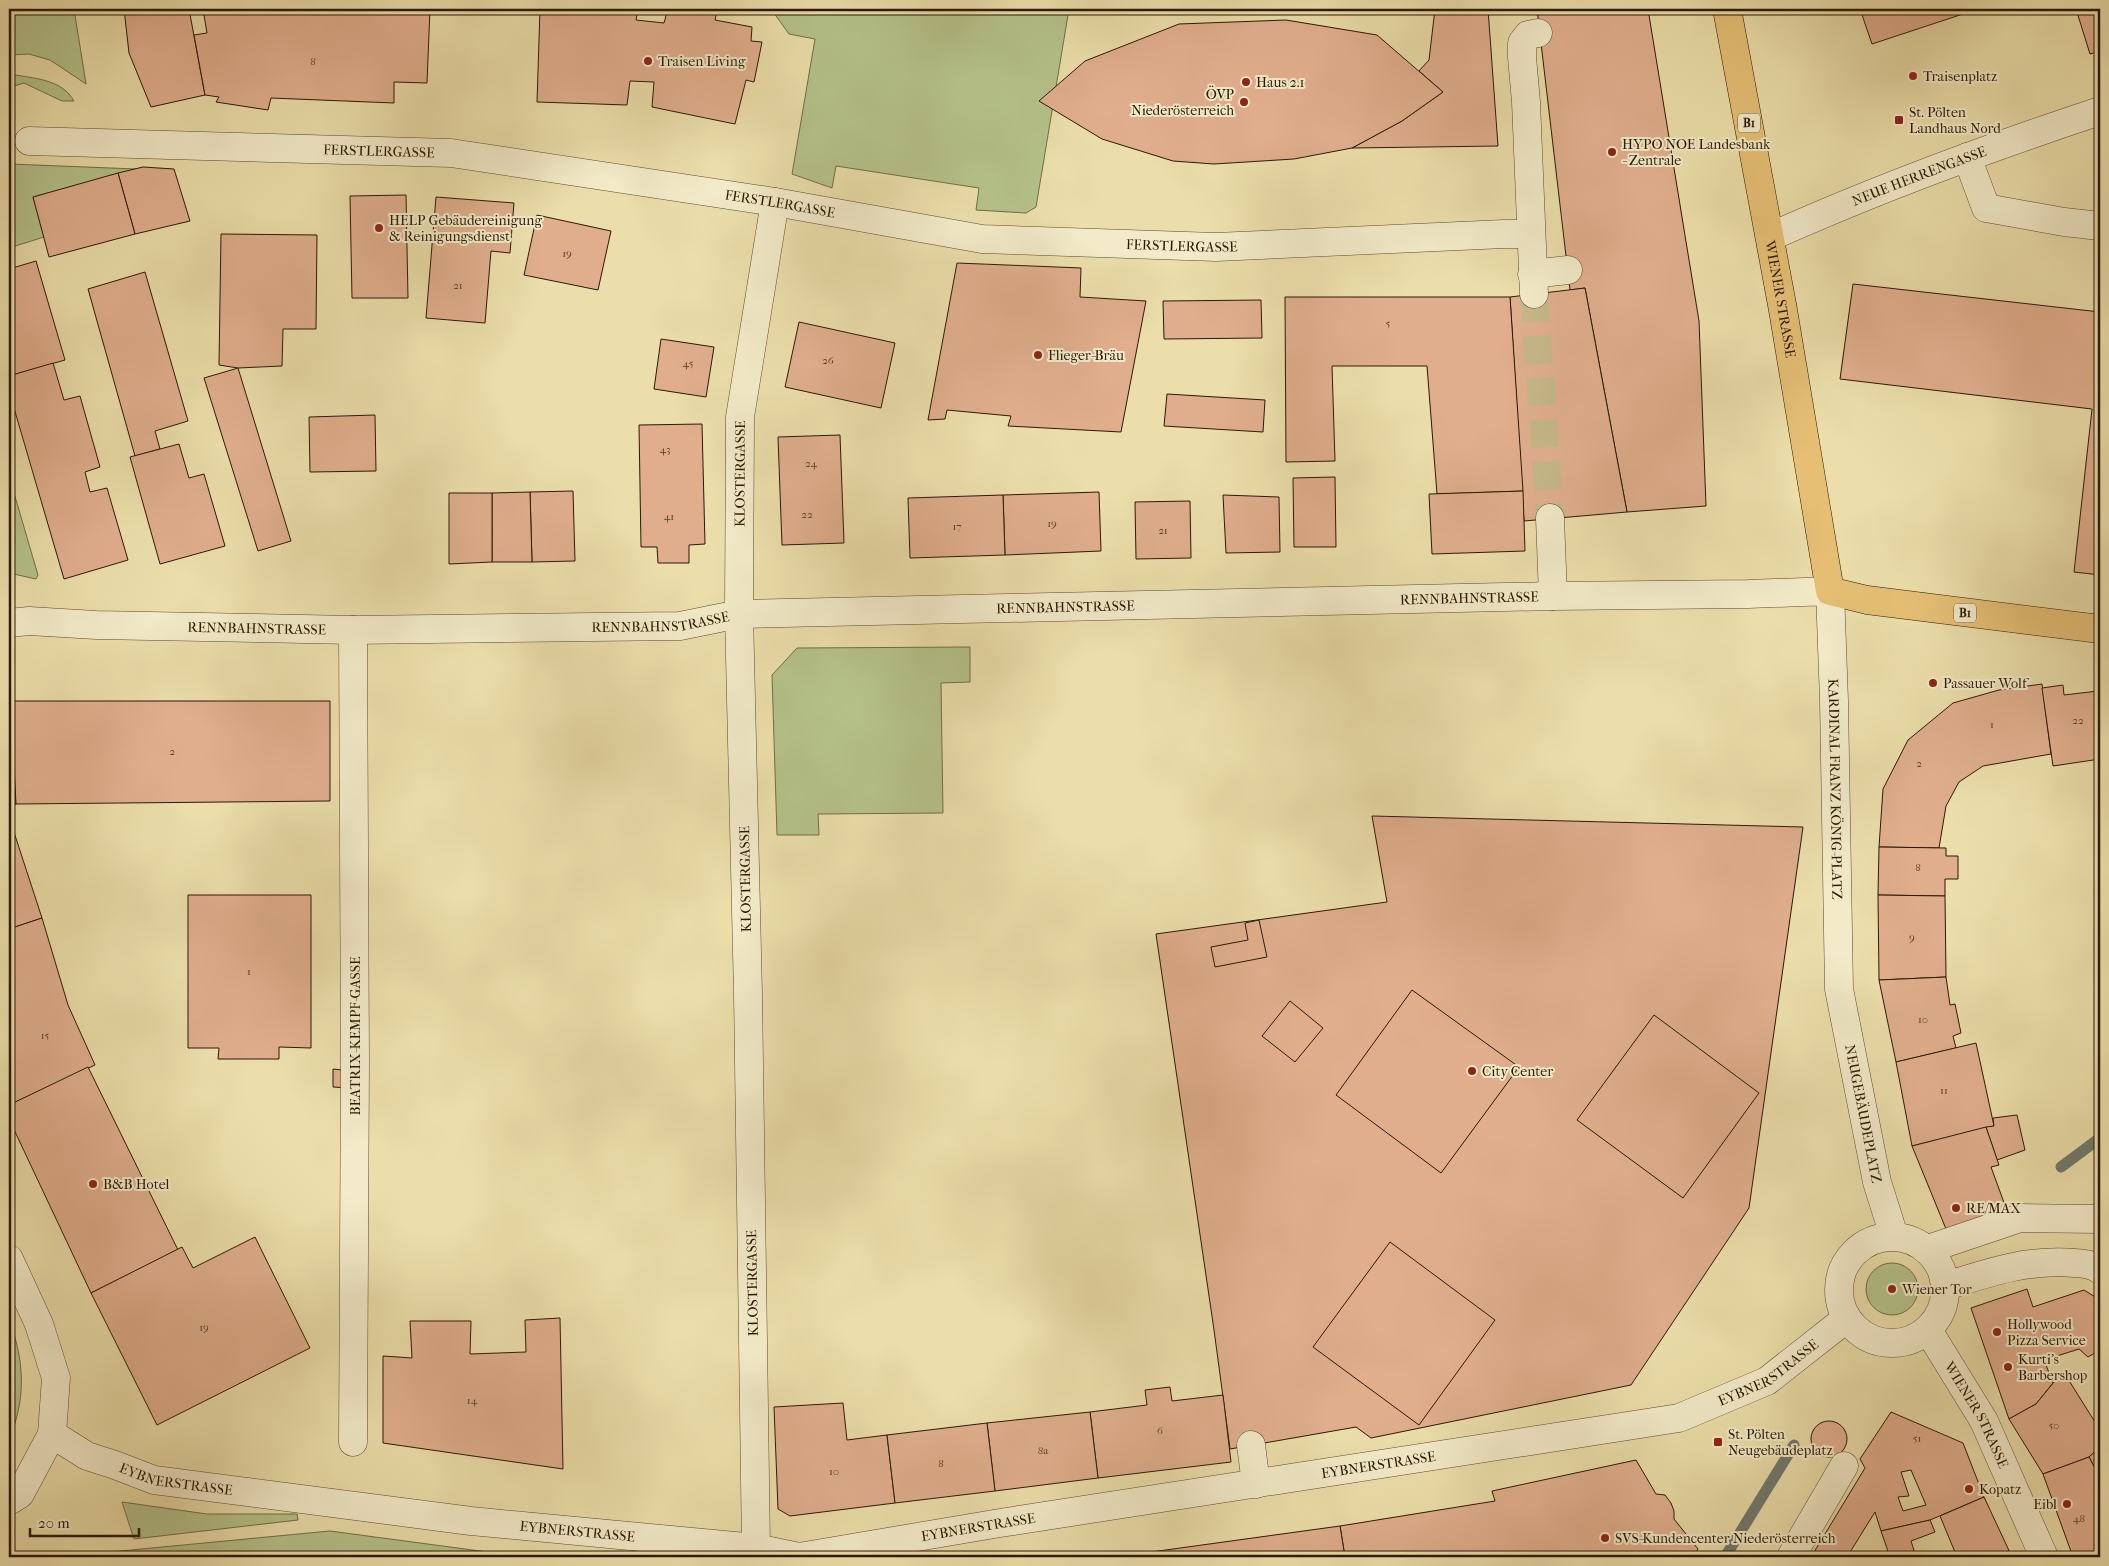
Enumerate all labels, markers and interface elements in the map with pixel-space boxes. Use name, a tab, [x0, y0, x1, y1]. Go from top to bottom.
place label: Traisen Living	[658, 53, 746, 70]
house number: 8	[310, 55, 316, 68]
marker: Traisen Living	[642, 55, 654, 67]
place label: Traisenplatz	[1923, 68, 1997, 85]
marker: Traisenplatz	[1907, 70, 1919, 82]
place label: Haus 2.1	[1256, 74, 1304, 91]
marker: Haus 2.1	[1240, 76, 1252, 88]
place label: ÖVP Niederösterreich	[1131, 85, 1235, 119]
marker: ÖVP Niederösterreich	[1238, 96, 1250, 108]
place label: St. Pölten Landhaus Nord	[1909, 104, 2001, 137]
road number: B1	[1738, 114, 1760, 132]
marker: St. Pölten Landhaus Nord	[1893, 114, 1905, 126]
place label: HYPO NOE Landesbank - Zentrale	[1622, 136, 1771, 169]
street label: FERSTLERGASSE	[323, 141, 435, 162]
street label: NEUE HERRENGASSE	[1849, 143, 1989, 210]
marker: HYPO NOE Landesbank - Zentrale	[1606, 146, 1618, 158]
street label: FERSTLERGASSE	[724, 187, 837, 222]
place label: HELP Gebäudereinigung & Reinigungsdienst	[389, 212, 542, 245]
marker: HELP Gebäudereinigung & Reinigungsdienst	[373, 222, 385, 234]
street label: FERSTLERGASSE	[1126, 236, 1238, 256]
street label: WIENER STRASSE	[1761, 238, 1799, 360]
house number: 19	[562, 247, 572, 260]
house number: 21	[453, 279, 463, 292]
house number: 5	[1386, 317, 1391, 330]
place label: Flieger-Bräu	[1048, 347, 1124, 364]
marker: Flieger-Bräu	[1032, 349, 1044, 361]
house number: 26	[822, 354, 834, 367]
house number: 45	[683, 357, 694, 370]
street label: KLOSTERGASSE	[731, 420, 749, 527]
house number: 43	[659, 443, 671, 456]
house number: 24	[805, 457, 818, 470]
house number: 22	[801, 508, 813, 521]
house number: 41	[664, 510, 674, 523]
house number: 19	[1047, 517, 1057, 530]
house number: 17	[952, 520, 962, 533]
house number: 21	[1158, 524, 1168, 537]
street label: RENNBAHNSTRASSE	[1400, 588, 1539, 608]
street label: RENNBAHNSTRASSE	[996, 597, 1135, 617]
road number: B1	[1954, 604, 1976, 622]
street label: RENNBAHNSTRASSE	[591, 608, 731, 636]
street label: RENNBAHNSTRASSE	[187, 619, 327, 638]
place label: Passauer Wolf	[1943, 675, 2030, 692]
marker: Passauer Wolf	[1927, 677, 1939, 689]
street label: KARDINAL FRANZ KÖNIG-PLATZ	[1824, 678, 1845, 900]
house number: 22	[2072, 714, 2084, 727]
house number: 1	[1990, 718, 1994, 731]
house number: 2	[169, 745, 175, 758]
house number: 2	[1916, 757, 1922, 770]
street label: KLOSTERGASSE	[736, 825, 755, 932]
house number: 8	[1915, 861, 1921, 874]
house number: 9	[1909, 931, 1915, 944]
street label: BEATRIX-KEMPF-GASSE	[347, 956, 364, 1116]
house number: 1	[247, 965, 251, 978]
house number: 10	[1918, 1013, 1928, 1026]
house number: 15	[41, 1029, 50, 1042]
street label: NEUGEBÄUDEPLATZ	[1841, 1043, 1885, 1185]
place label: City Center	[1482, 1063, 1553, 1080]
marker: City Center	[1466, 1065, 1478, 1077]
house number: 11	[1940, 1084, 1948, 1097]
place label: B&B Hotel	[103, 1176, 170, 1193]
marker: B&B Hotel	[87, 1178, 99, 1190]
place label: RE/MAX	[1966, 1200, 2021, 1217]
marker: RE/MAX	[1950, 1202, 1962, 1214]
street label: KLOSTERGASSE	[743, 1229, 762, 1336]
place label: Wiener Tor	[1901, 1281, 1972, 1298]
marker: Wiener Tor	[1886, 1283, 1898, 1295]
place label: Hollywood Pizza Service	[2007, 1316, 2086, 1349]
house number: 19	[199, 1321, 209, 1334]
marker: Hollywood Pizza Service	[1991, 1326, 2003, 1338]
street label: EYBNERSTRASSE	[1715, 1335, 1822, 1410]
place label: Kurti's Barbershop	[2018, 1351, 2088, 1384]
street label: WIENER STRASSE	[1940, 1358, 2012, 1471]
marker: Kurti's Barbershop	[2002, 1361, 2014, 1373]
house number: 14	[467, 1394, 478, 1407]
house number: 50	[2049, 1419, 2059, 1432]
house number: 6	[1157, 1424, 1163, 1437]
place label: St. Pölten Neugebäudeplatz	[1728, 1426, 1833, 1459]
house number: 51	[1913, 1432, 1921, 1445]
marker: St. Pölten Neugebäudeplatz	[1712, 1436, 1724, 1448]
house number: 8a	[1038, 1444, 1049, 1457]
street label: EYBNERSTRASSE	[1320, 1448, 1437, 1482]
house number: 8	[938, 1457, 944, 1470]
street label: EYBNERSTRASSE	[117, 1459, 234, 1499]
house number: 10	[829, 1465, 839, 1478]
place label: Kopatz	[1979, 1481, 2021, 1498]
marker: Kopatz	[1963, 1483, 1975, 1495]
place label: Eibl	[2033, 1496, 2057, 1513]
marker: Eibl	[2061, 1498, 2073, 1510]
scale bar	[30, 1506, 139, 1538]
street label: EYBNERSTRASSE	[920, 1510, 1037, 1545]
house number: 48	[2073, 1512, 2085, 1525]
text: 20 m	[38, 1514, 70, 1532]
street label: EYBNERSTRASSE	[519, 1518, 636, 1546]
place label: SVS-Kundencenter Niederösterreich	[1615, 1530, 1836, 1547]
marker: SVS-Kundencenter Niederösterreich	[1599, 1532, 1611, 1544]

